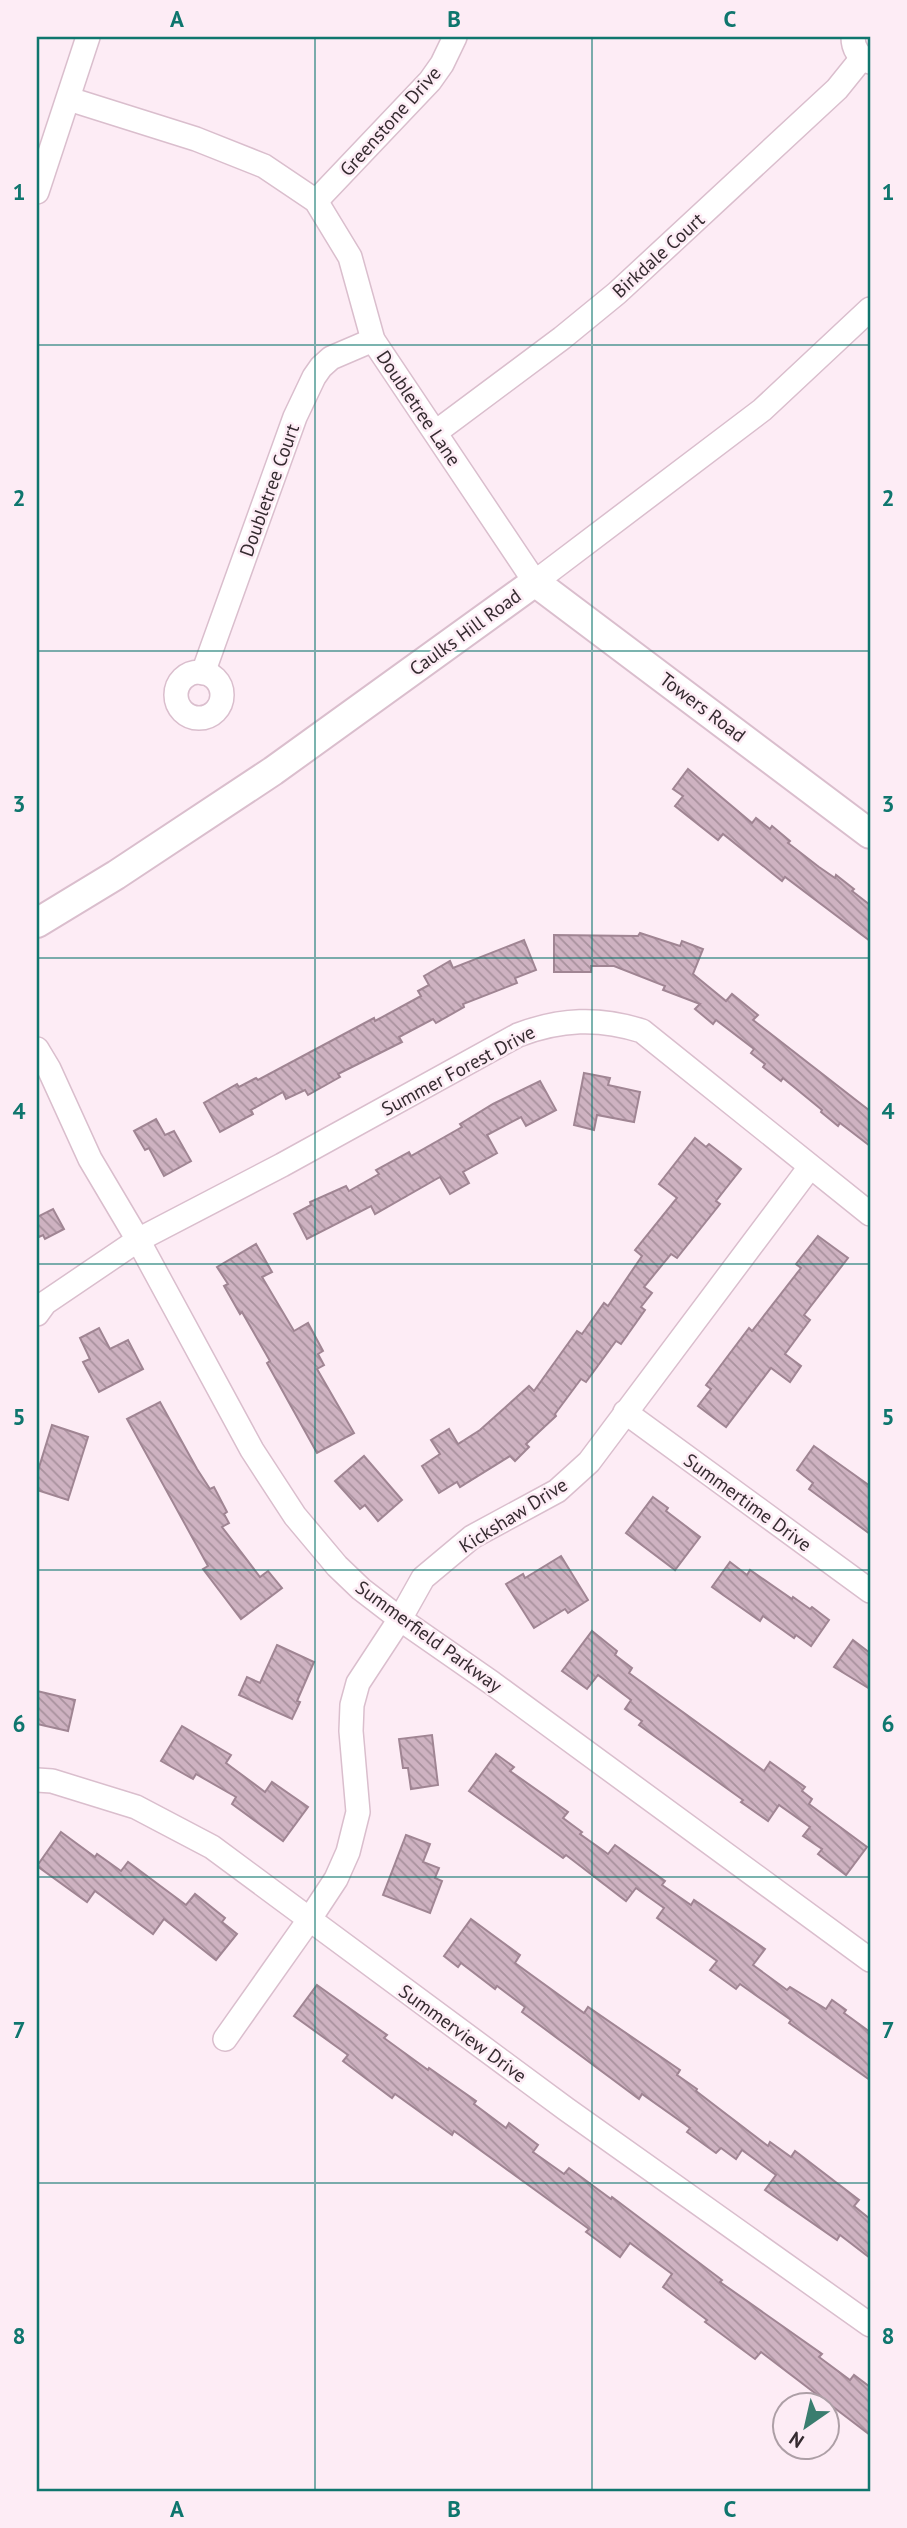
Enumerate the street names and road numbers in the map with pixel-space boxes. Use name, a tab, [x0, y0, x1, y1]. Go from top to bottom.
street label: Greenstone Drive	[334, 61, 446, 181]
street label: Birkdale Court	[607, 207, 709, 303]
street label: Doubletree Lane	[372, 346, 466, 470]
street label: Doubletree Court	[234, 420, 304, 560]
street label: Caulks Hill Road	[404, 583, 526, 681]
street label: Towers Road	[655, 667, 751, 747]
street label: Summer Forest Drive	[377, 1019, 539, 1121]
street label: Summertime Drive	[679, 1448, 817, 1556]
street label: Kickshaw Drive	[454, 1472, 572, 1558]
street label: Summerfield Parkway	[351, 1575, 507, 1697]
street label: Summerview Drive	[394, 1979, 532, 2087]

